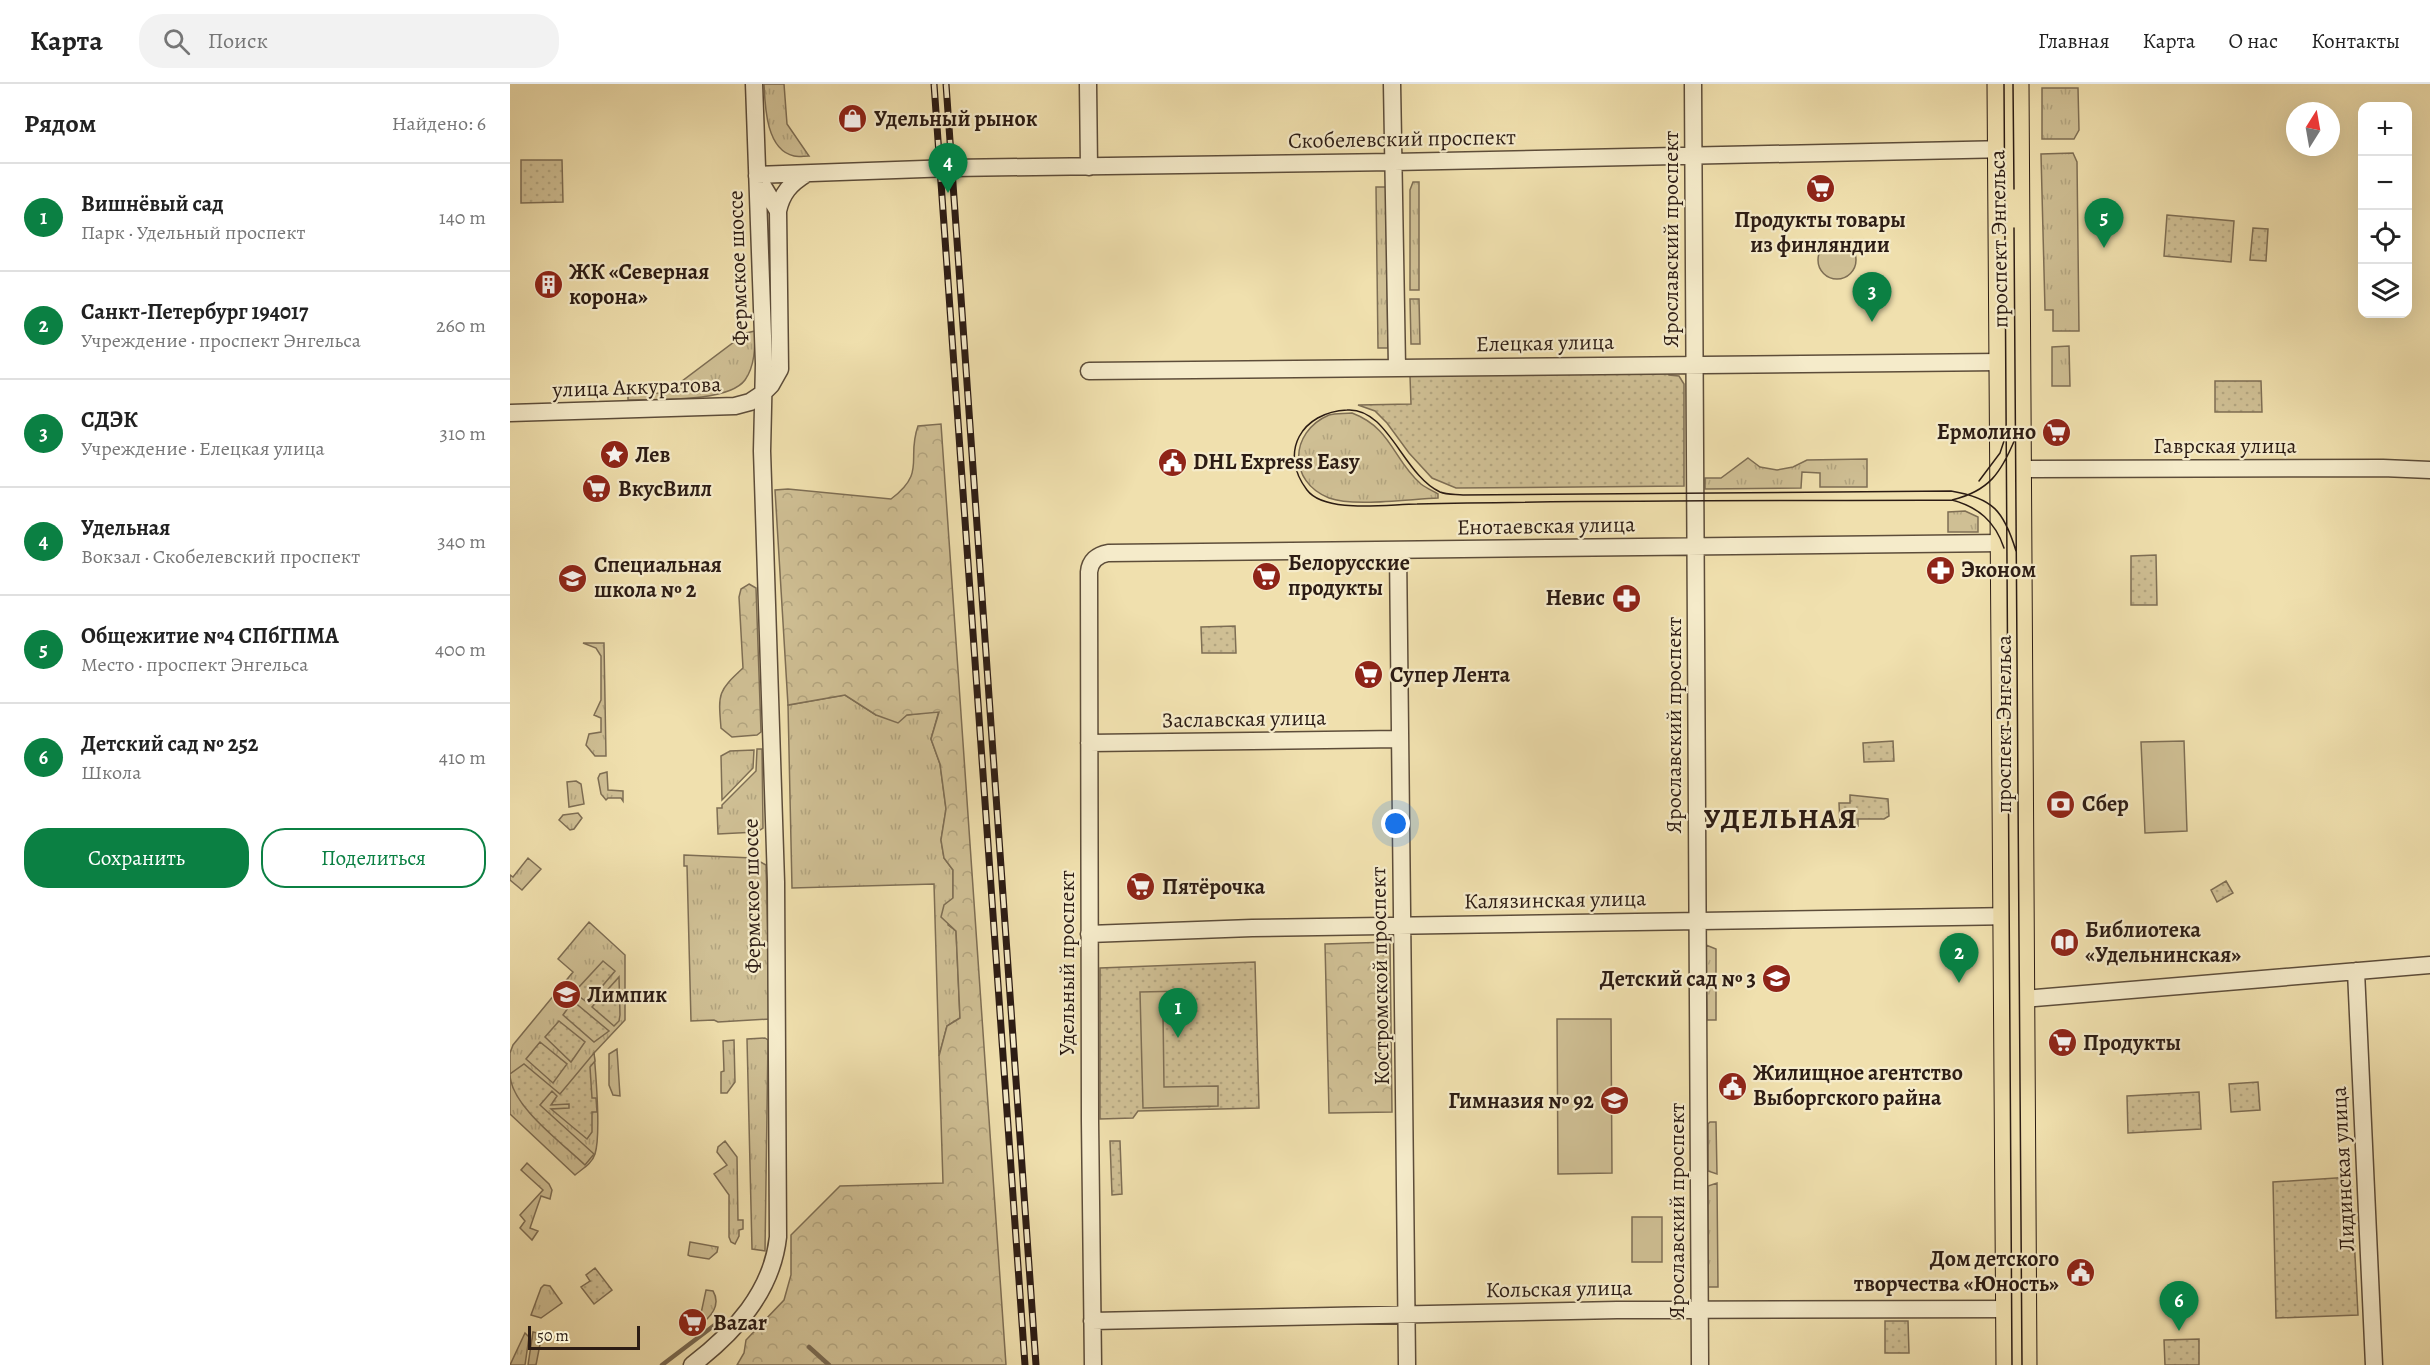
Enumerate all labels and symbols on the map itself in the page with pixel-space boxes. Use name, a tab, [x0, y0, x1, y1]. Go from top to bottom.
north arrow	[2286, 102, 2340, 156]
shop icon: Удельный рынок	[837, 103, 869, 135]
place label: Удельный рынок	[874, 104, 1038, 134]
street label: Скобелевский проспект	[1288, 122, 1516, 156]
street label: Ярославский проспект	[1656, 130, 1686, 347]
pin: 4	[928, 144, 968, 193]
street label: проспект Энгельса	[1982, 149, 2016, 328]
supermarket icon: Продукты товары из финляндии	[1804, 172, 1836, 204]
street label: Фермское шоссе	[720, 190, 756, 346]
pin: 5	[2084, 198, 2124, 248]
place label: Продукты товары из финляндии	[1734, 205, 1906, 260]
place label: ЖК «Северная корона»	[569, 257, 709, 312]
building icon: ЖК «Северная корона»	[532, 269, 564, 301]
pin: 3	[1852, 272, 1892, 322]
street label: Елецкая улица	[1476, 327, 1615, 359]
street label: улица Аккуратова	[551, 369, 723, 405]
supermarket icon: Ермолино	[2041, 416, 2073, 448]
place label: Ермолино	[1937, 417, 2036, 447]
street label: Гаврская улица	[2153, 431, 2298, 461]
place icon: Лев	[598, 439, 630, 471]
place label: Лев	[635, 440, 670, 470]
public building icon: DHL Express Easy	[1156, 446, 1188, 478]
place label: DHL Express Easy	[1193, 447, 1360, 477]
supermarket icon: ВкусВилл	[581, 473, 613, 505]
place label: ВкусВилл	[618, 474, 712, 504]
street label: Енотаевская улица	[1457, 509, 1636, 543]
place label: Белорусские продукты	[1288, 548, 1410, 603]
place label: Специальная школа № 2	[594, 550, 722, 605]
pharmacy icon: Эконом	[1924, 554, 1956, 586]
place label: Эконом	[1961, 555, 2036, 585]
supermarket icon: Белорусские продукты	[1251, 560, 1283, 592]
school or university icon: Специальная школа № 2	[557, 562, 589, 594]
pharmacy icon: Невис	[1610, 582, 1642, 614]
place label: Невис	[1545, 583, 1605, 613]
street label: Ярославский проспект	[1659, 616, 1689, 833]
street label: проспект Энгельса	[1989, 634, 2019, 813]
supermarket icon: Супер Лента	[1353, 659, 1385, 691]
place label: Супер Лента	[1390, 660, 1511, 690]
street label: Заславская улица	[1161, 703, 1327, 735]
bank icon: Сбер	[2045, 788, 2077, 820]
place label: Сбер	[2082, 789, 2129, 819]
district label: УДЕЛЬНАЯ	[1704, 800, 1858, 838]
your location	[1381, 809, 1410, 838]
street label: Фермское шоссе	[736, 818, 768, 974]
street label: Костромской проспект	[1363, 866, 1397, 1086]
street label: Удельный проспект	[1052, 870, 1082, 1056]
supermarket icon: Пятёрочка	[1125, 871, 1157, 903]
place label: Пятёрочка	[1162, 872, 1266, 902]
street label: Калязинская улица	[1464, 883, 1647, 917]
place label: Библиотека «Удельнинская»	[2085, 915, 2241, 970]
library icon: Библиотека «Удельнинская»	[2048, 927, 2080, 959]
pin: 2	[1940, 934, 1978, 983]
school or university icon: Детский сад № 3	[1761, 963, 1793, 995]
place label: Детский сад № 3	[1600, 964, 1756, 994]
school or university icon: Лимпик	[550, 979, 582, 1011]
place label: Лимпик	[587, 980, 667, 1010]
pin: 1	[1158, 988, 1198, 1038]
supermarket icon: Продукты	[2046, 1027, 2078, 1059]
place label: Продукты	[2083, 1028, 2181, 1058]
place label: Жилищное агентство Выборгского райна	[1753, 1058, 1963, 1113]
public building icon: Жилищное агентство Выборгского райна	[1716, 1070, 1748, 1102]
school or university icon: Гимназия № 92	[1599, 1085, 1631, 1117]
street label: Лидинская улица	[2324, 1085, 2362, 1252]
place label: Гимназия № 92	[1448, 1086, 1594, 1116]
street label: Ярославский проспект	[1662, 1102, 1692, 1319]
place label: Дом детского творчества «Юность»	[1854, 1244, 2059, 1299]
public building icon: Дом детского творчества «Юность»	[2064, 1256, 2096, 1288]
street label: Кольская улица	[1485, 1273, 1634, 1305]
pin: 6	[2160, 1282, 2198, 1331]
supermarket icon: Bazar	[676, 1307, 708, 1339]
place label: Bazar	[713, 1308, 767, 1338]
scale bar	[528, 1323, 640, 1350]

